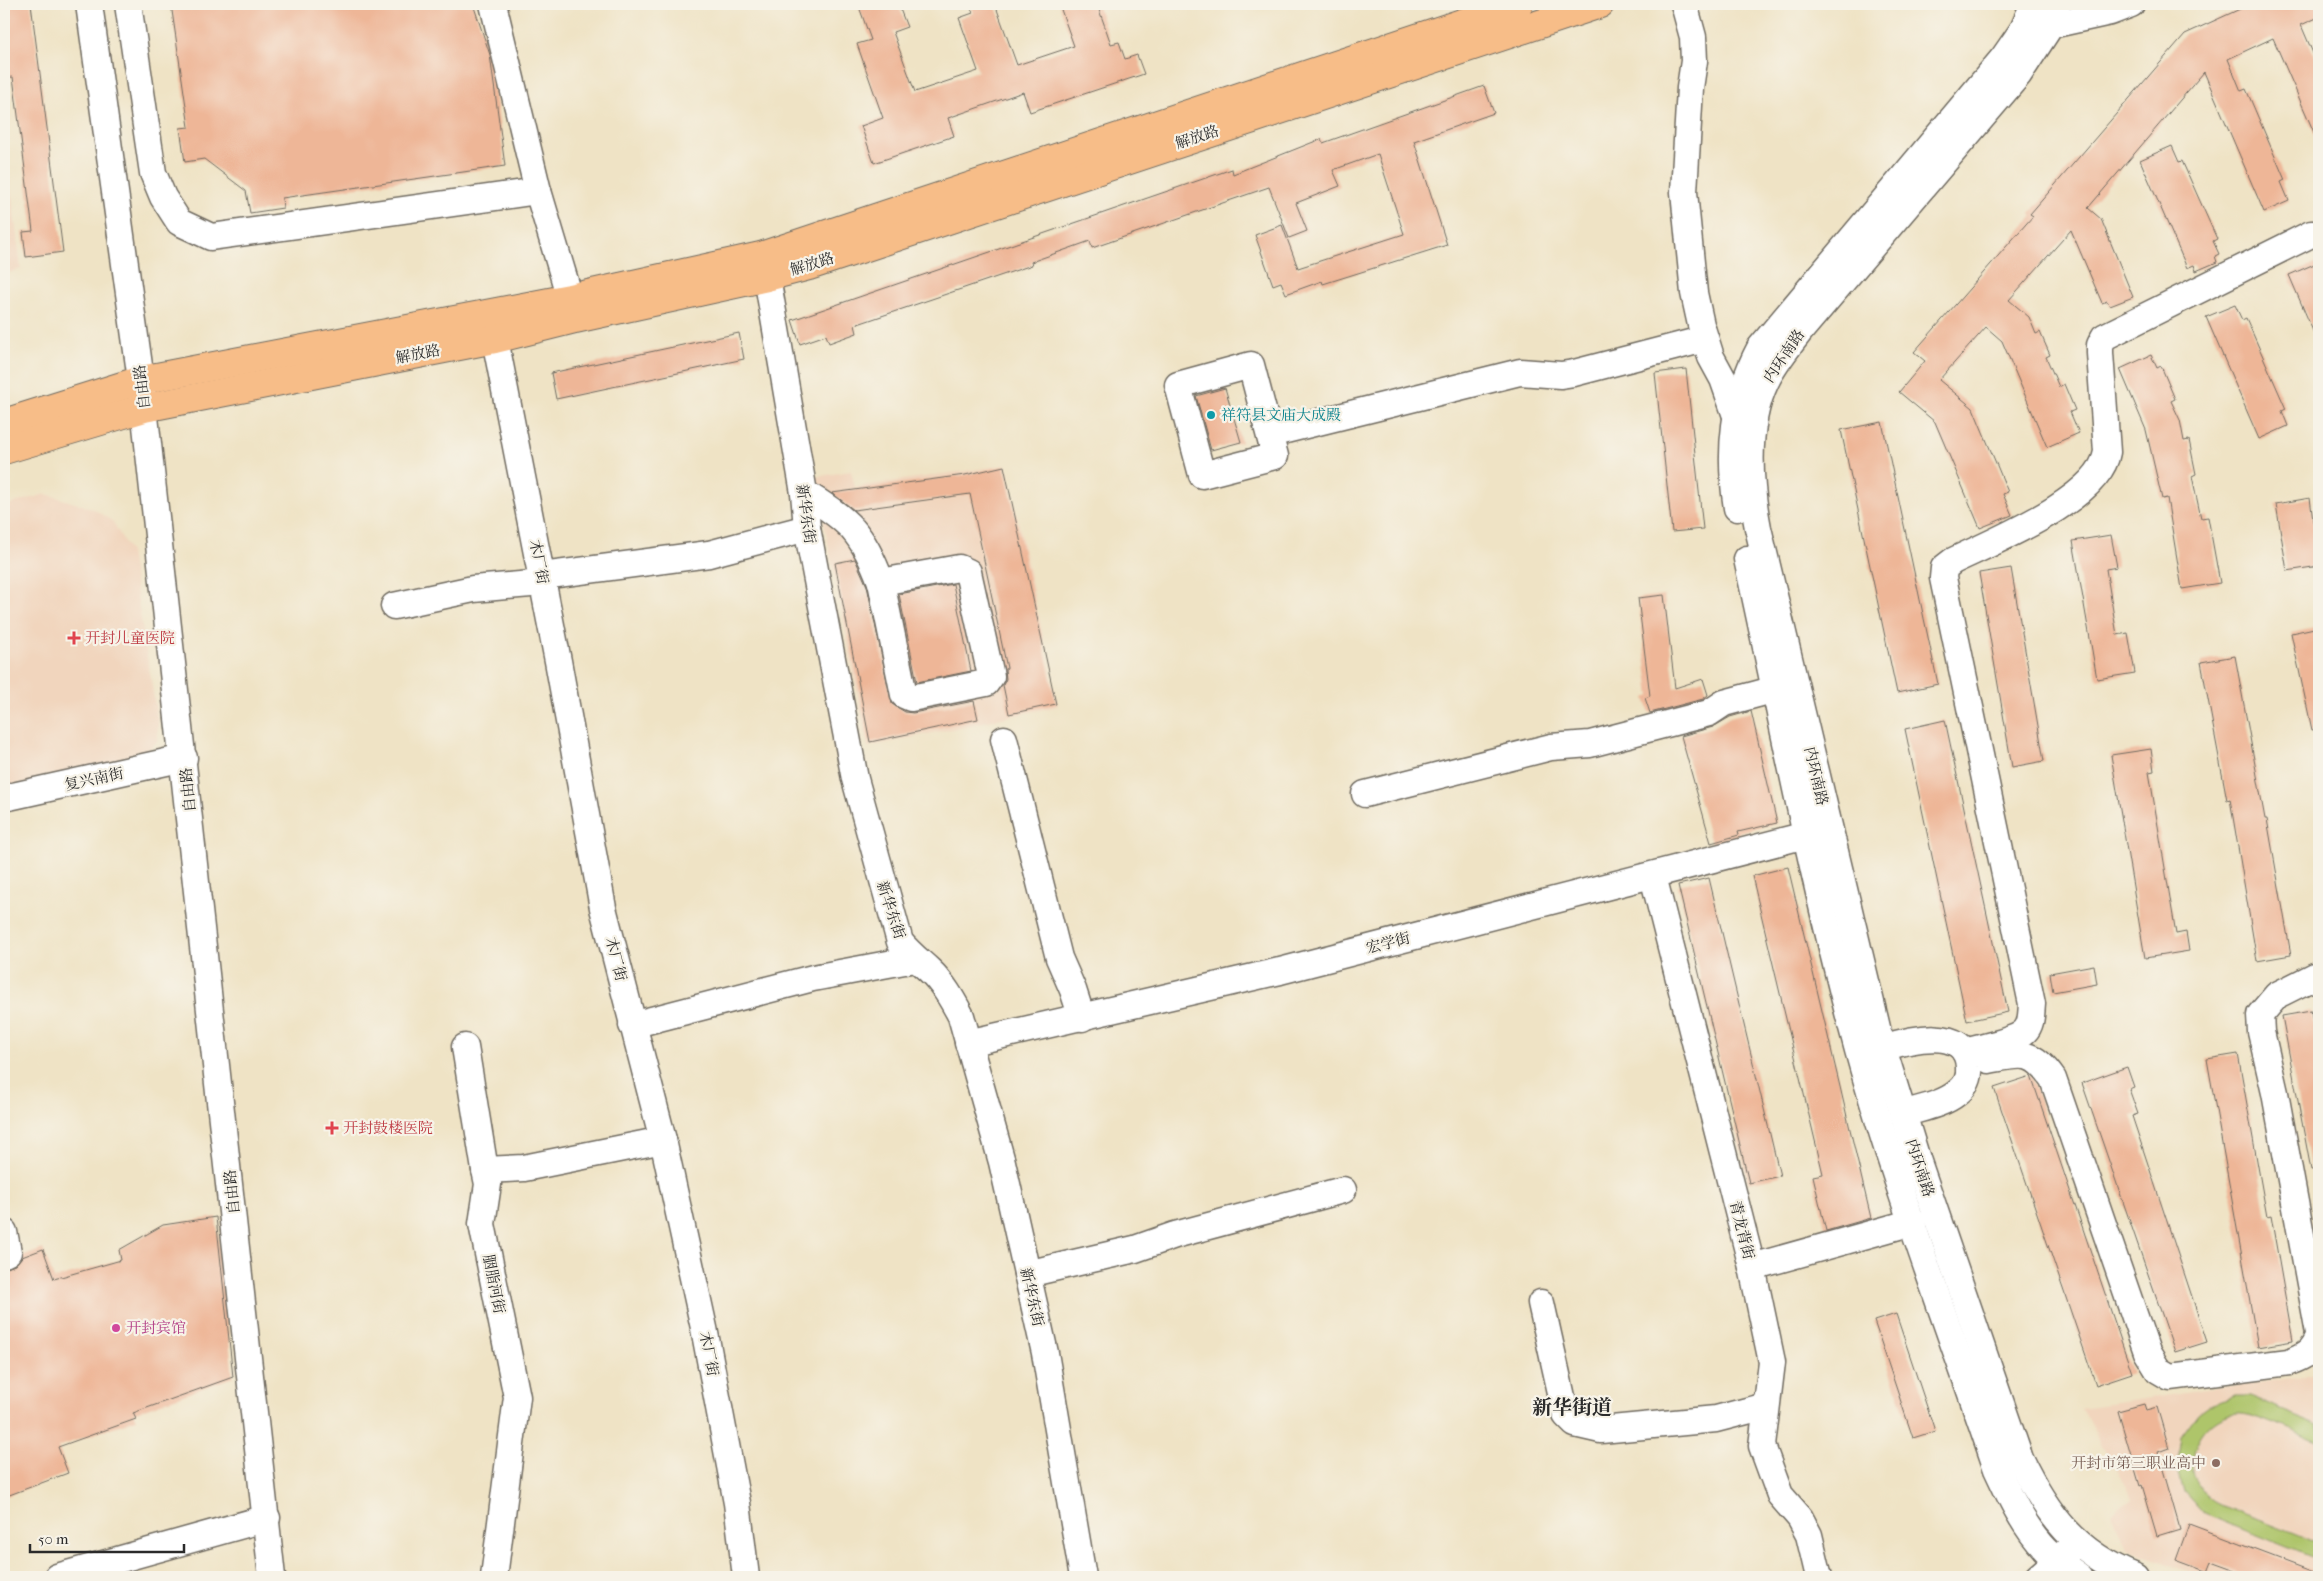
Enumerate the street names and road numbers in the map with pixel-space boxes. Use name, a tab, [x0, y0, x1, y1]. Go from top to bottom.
street label: 解放路	[1173, 121, 1221, 153]
street label: 解放路	[788, 249, 836, 279]
street label: 内环南路	[1760, 326, 1808, 386]
street label: 解放路	[394, 341, 442, 367]
street label: 自由路	[130, 364, 154, 410]
street label: 新华东街	[793, 483, 819, 545]
street label: 木厂街	[526, 538, 552, 586]
street label: 内环南路	[1800, 745, 1832, 807]
street label: 复兴南街	[63, 764, 125, 794]
street label: 自由路	[177, 767, 199, 813]
street label: 新华东街	[873, 879, 909, 941]
street label: 宏学街	[1364, 929, 1412, 957]
street label: 木厂街	[602, 935, 630, 983]
street label: 内环南路	[1902, 1137, 1938, 1199]
street label: 自由路	[221, 1169, 243, 1215]
street label: 青龙背街	[1726, 1199, 1758, 1261]
street label: 胭脂河街	[479, 1253, 509, 1315]
street label: 新华东街	[1016, 1266, 1048, 1328]
street label: 木厂街	[696, 1330, 722, 1378]

